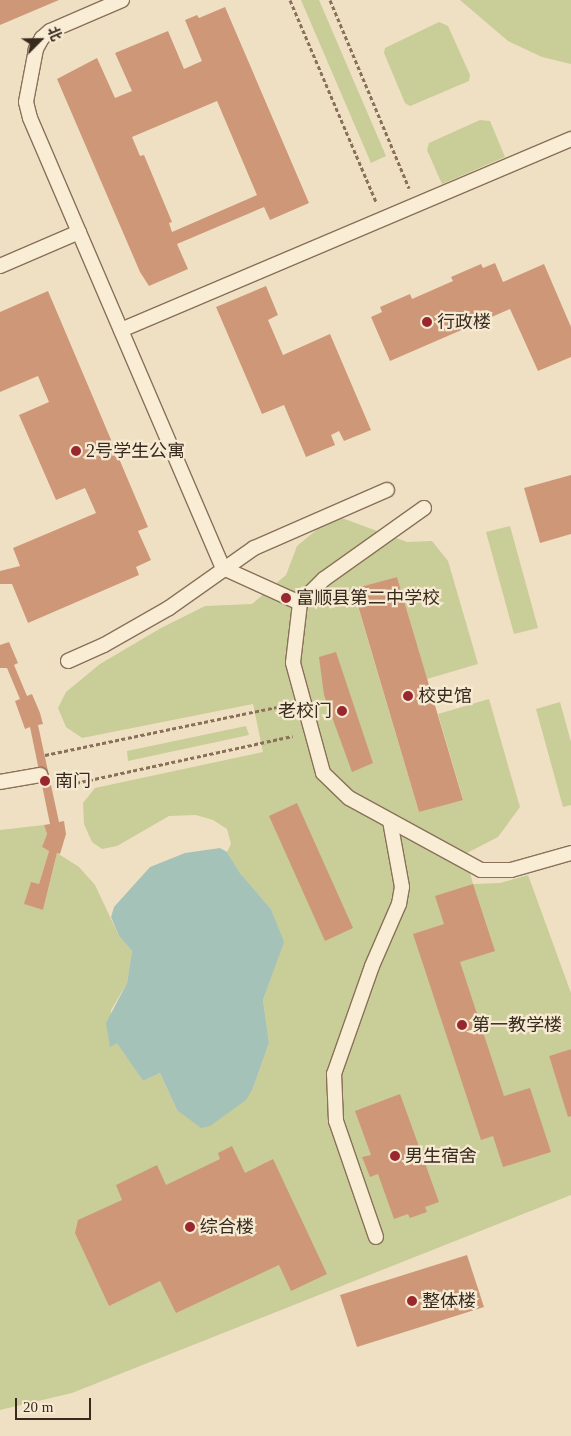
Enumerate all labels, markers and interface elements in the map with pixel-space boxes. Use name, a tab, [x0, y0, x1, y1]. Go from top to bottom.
north arrow	[15, 15, 65, 65]
text: 北	[45, 25, 64, 43]
place label: 行政楼	[437, 311, 491, 333]
marker: 行政楼	[421, 316, 433, 328]
place label: 2号学生公寓	[86, 440, 185, 462]
marker: 2号学生公寓	[70, 445, 82, 457]
place label: 富顺县第二中学校	[296, 587, 440, 609]
marker: 富顺县第二中学校	[280, 592, 292, 604]
place label: 校史馆	[418, 685, 472, 707]
marker: 校史馆	[402, 690, 414, 702]
place label: 老校门	[278, 700, 332, 722]
marker: 老校门	[336, 705, 348, 717]
place label: 南门	[55, 770, 91, 792]
marker: 南门	[39, 775, 51, 787]
place label: 第一教学楼	[472, 1014, 562, 1036]
marker: 第一教学楼	[456, 1019, 468, 1031]
place label: 男生宿舍	[405, 1145, 477, 1167]
marker: 男生宿舍	[389, 1150, 401, 1162]
place label: 综合楼	[200, 1216, 254, 1238]
marker: 综合楼	[184, 1221, 196, 1233]
place label: 整体楼	[422, 1290, 476, 1312]
marker: 整体楼	[406, 1295, 418, 1307]
scale bar	[18, 1388, 94, 1420]
text: 20 m	[23, 1399, 53, 1415]

